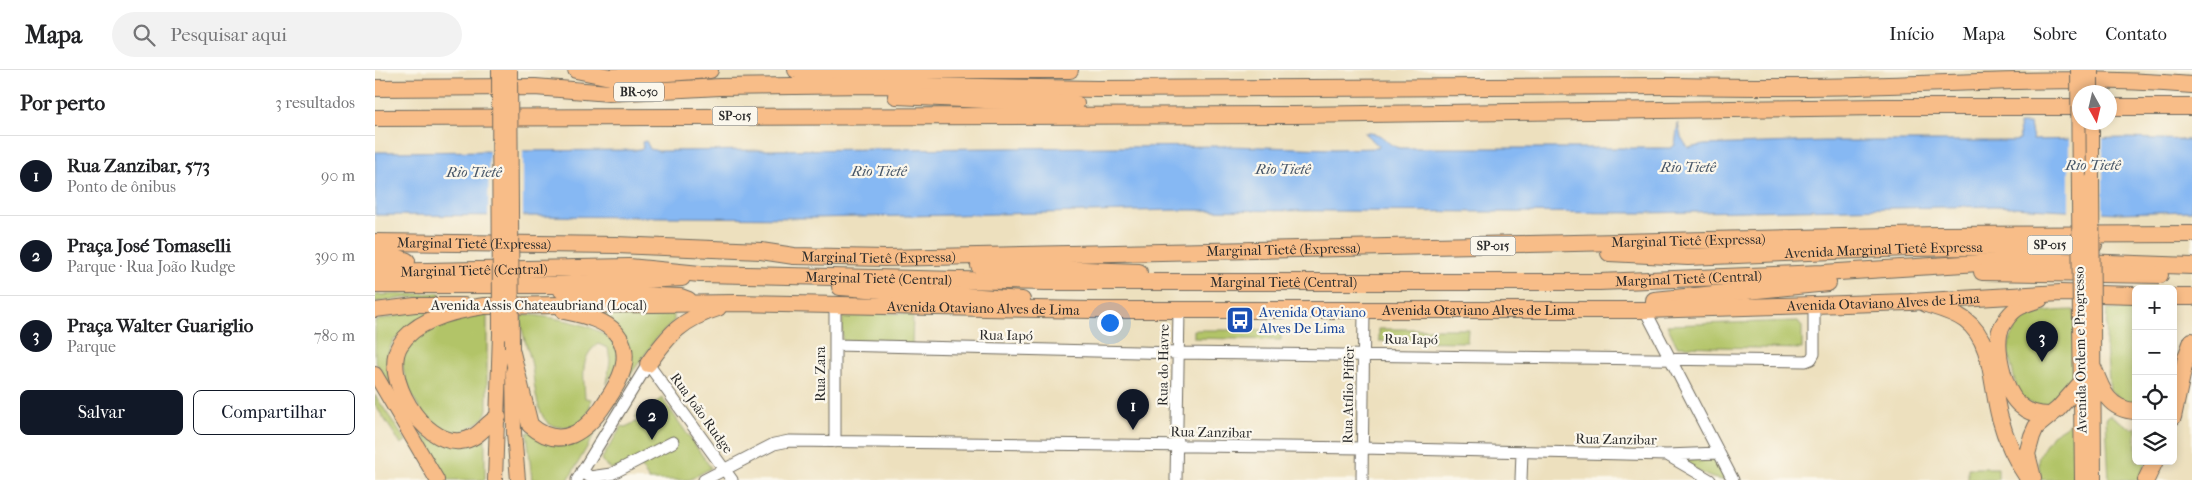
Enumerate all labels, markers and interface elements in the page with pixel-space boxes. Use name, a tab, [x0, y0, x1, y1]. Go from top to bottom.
search box	[112, 12, 462, 57]
text: Mapa	[25, 21, 82, 49]
icon: search	[130, 21, 158, 49]
text: Pesquisar aqui	[170, 24, 287, 46]
text: Início	[1889, 24, 1934, 45]
text: Mapa	[1962, 24, 2005, 45]
text: Sobre	[2033, 24, 2077, 45]
text: Contato	[2105, 24, 2167, 45]
road number: BR-050	[614, 83, 664, 102]
north arrow	[2072, 85, 2117, 130]
text: Por perto	[20, 91, 105, 115]
text: 3 resultados	[275, 93, 355, 112]
road number: SP-015	[713, 106, 757, 126]
text: Rua Zanzibar, 573	[67, 155, 210, 177]
water label: Rio Tietê	[2064, 156, 2122, 174]
water label: Rio Tietê	[1659, 158, 1717, 176]
water label: Rio Tietê	[1254, 160, 1312, 178]
water label: Rio Tietê	[850, 162, 908, 180]
water label: Rio Tietê	[445, 163, 503, 181]
text: 1	[33, 166, 39, 185]
text: 90 m	[321, 166, 355, 185]
text: Ponto de ônibus	[67, 177, 176, 196]
street label: Marginal Tietê (Expressa)	[1611, 231, 1766, 251]
street label: Marginal Tietê (Expressa)	[397, 234, 551, 253]
text: Praça José Tomaselli	[67, 235, 231, 257]
road number: SP-015	[2027, 236, 2073, 254]
road number: SP-015	[1471, 237, 1515, 256]
street label: Avenida Marginal Tietê Expressa	[1783, 239, 1984, 262]
street label: Marginal Tietê (Expressa)	[1206, 240, 1361, 260]
text: 2	[32, 246, 40, 265]
text: 390 m	[314, 246, 355, 265]
street label: Marginal Tietê (Expressa)	[801, 248, 956, 267]
text: Parque · Rua João Rudge	[67, 257, 235, 276]
street label: Marginal Tietê (Central)	[400, 261, 548, 280]
street label: Avenida Ordem e Progresso	[2071, 266, 2090, 435]
street label: Marginal Tietê (Central)	[1615, 267, 1762, 290]
street label: Marginal Tietê (Central)	[805, 268, 952, 289]
street label: Marginal Tietê (Central)	[1210, 274, 1357, 291]
map controls	[2132, 285, 2177, 465]
button: +	[2132, 285, 2177, 330]
street label: Avenida Otaviano Alves de Lima	[1786, 290, 1981, 315]
street label: Avenida Assis Chateaubriand (Local)	[430, 297, 647, 314]
street label: Avenida Otaviano Alves de Lima	[886, 298, 1081, 319]
street label: Avenida Otaviano Alves de Lima	[1381, 302, 1575, 319]
place label: Avenida Otaviano Alves De Lima	[1258, 304, 1366, 337]
bus stop icon: Avenida Otaviano Alves De Lima	[1225, 305, 1255, 335]
your location	[1097, 310, 1123, 336]
text: Praça Walter Guariglio	[67, 315, 253, 337]
pin: 3	[2026, 321, 2058, 362]
street label: Rua do Havre	[1154, 324, 1173, 406]
text: 3	[33, 326, 39, 345]
text: 780 m	[314, 326, 355, 345]
street label: Rua Iapó	[979, 327, 1033, 344]
button: −	[2132, 330, 2177, 375]
street label: Rua Iapó	[1384, 331, 1438, 348]
text: Parque	[67, 337, 116, 356]
street label: Rua Zara	[812, 346, 829, 402]
street label: Rua Atílio Piffer	[1339, 346, 1358, 444]
street label: Rua João Rudge	[667, 370, 737, 457]
button: locate	[2132, 375, 2177, 420]
pin: 1	[1117, 389, 1149, 430]
button: Salvar	[20, 390, 183, 435]
button: Compartilhar	[193, 390, 355, 435]
pin: 2	[636, 399, 668, 440]
button: layers	[2132, 420, 2177, 465]
street label: Rua Zanzibar	[1170, 423, 1252, 442]
street label: Rua Zanzibar	[1575, 430, 1657, 449]

